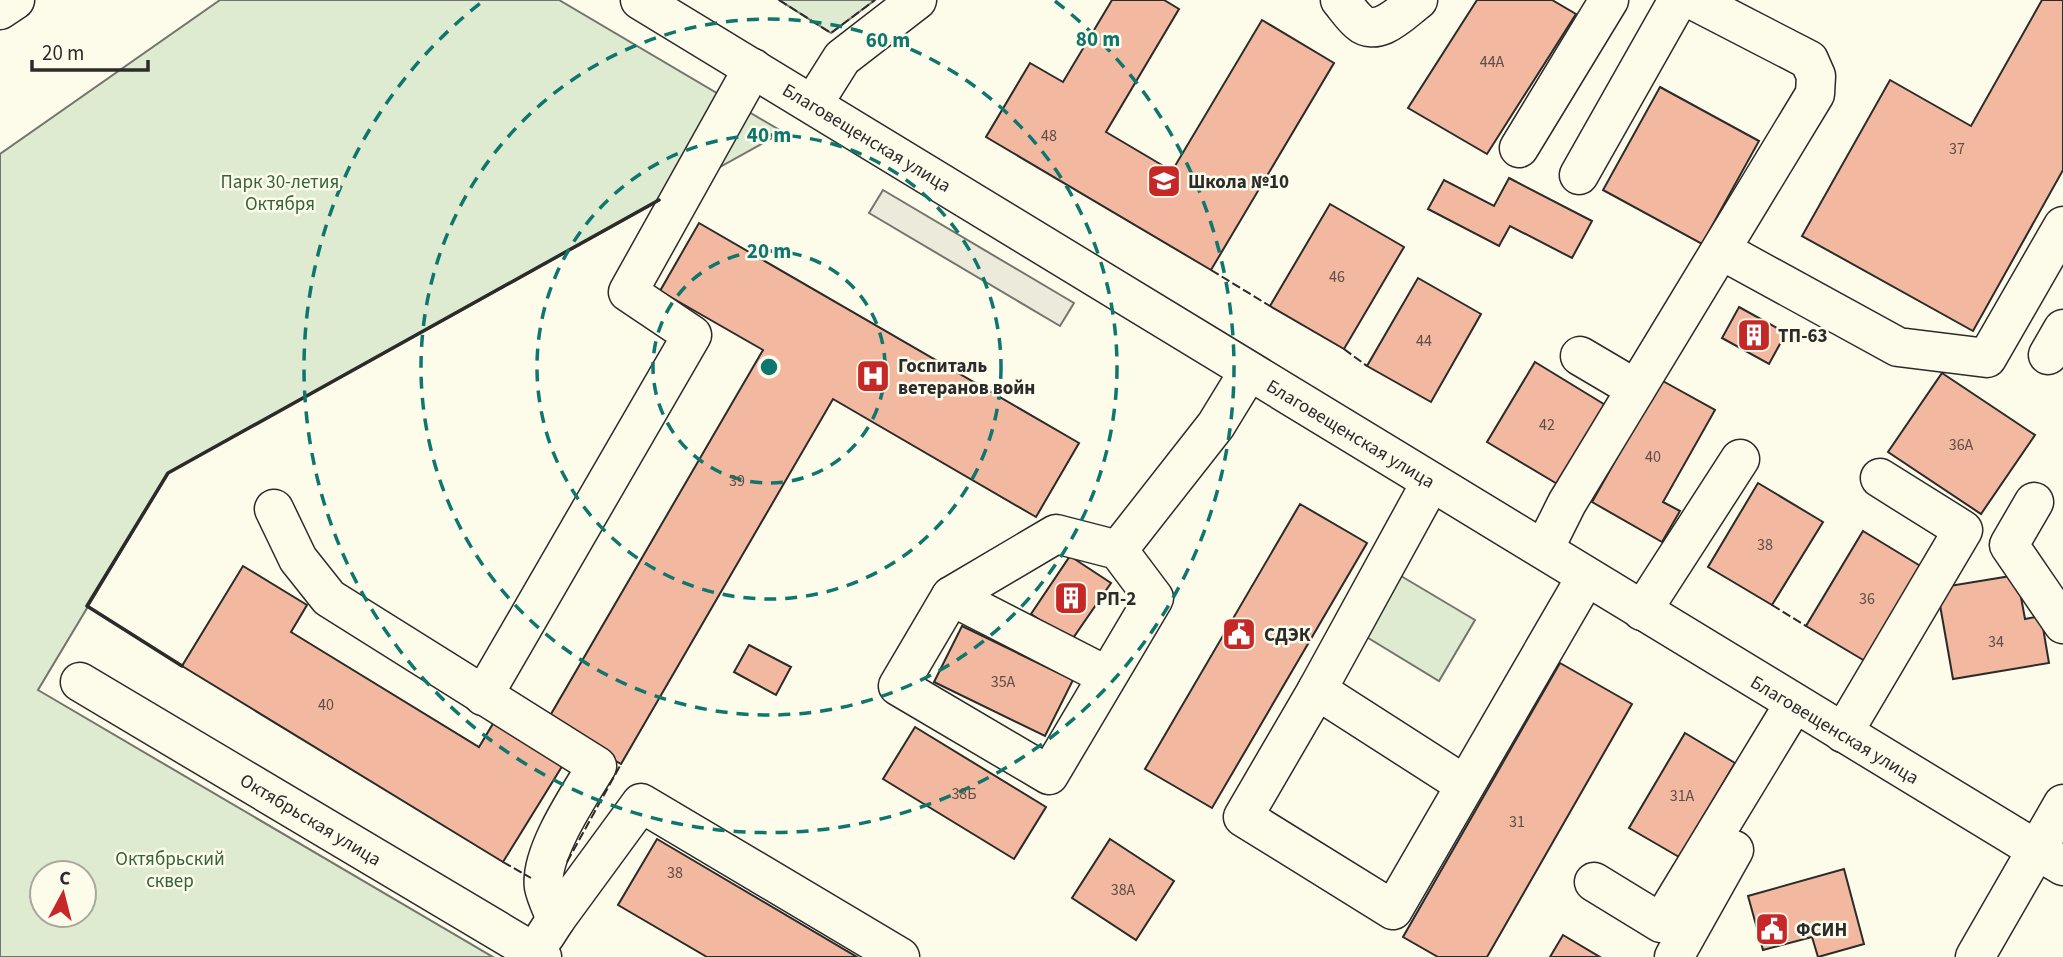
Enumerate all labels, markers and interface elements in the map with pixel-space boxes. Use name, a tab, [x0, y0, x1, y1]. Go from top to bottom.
text: 80 m	[1076, 24, 1120, 54]
text: 60 m	[866, 25, 910, 55]
scale bar	[32, 28, 147, 72]
text: 20 m	[42, 38, 84, 68]
house number: 44А	[1480, 51, 1505, 73]
street label: Благовещенская улица	[777, 77, 956, 199]
text: 40 m	[747, 120, 791, 150]
house number: 48	[1041, 125, 1057, 147]
house number: 37	[1949, 138, 1965, 160]
school or university icon: Школа №10	[1145, 162, 1183, 200]
park label: Парк 30-летия Октября	[221, 169, 339, 218]
place label: Школа №10	[1188, 169, 1289, 196]
text: 20 m	[747, 236, 791, 266]
house number: 46	[1329, 266, 1345, 288]
building icon: ТП-63	[1735, 316, 1773, 354]
place label: ТП-63	[1778, 323, 1828, 350]
house number: 44	[1416, 330, 1432, 352]
place label: Госпиталь ветеранов войн	[898, 353, 1035, 402]
centre of rings	[757, 355, 781, 379]
hospital icon: Госпиталь ветеранов войн	[854, 357, 892, 395]
street label: Благовещенская улица	[1261, 373, 1440, 495]
house number: 42	[1539, 414, 1555, 436]
house number: 36А	[1949, 434, 1974, 456]
house number: 40	[1645, 446, 1661, 468]
house number: 39	[729, 470, 745, 492]
house number: 38	[1757, 534, 1773, 556]
building icon: РП-2	[1052, 579, 1090, 617]
place label: РП-2	[1096, 586, 1136, 613]
house number: 36	[1859, 588, 1875, 610]
public building icon: СДЭК	[1220, 615, 1258, 653]
place label: СДЭК	[1264, 622, 1311, 649]
house number: 34	[1988, 631, 2004, 653]
street label: Благовещенская улица	[1745, 669, 1924, 791]
house number: 35А	[991, 671, 1016, 693]
house number: 40	[318, 694, 334, 716]
street label: Октябрьская улица	[234, 767, 386, 873]
house number: 38Б	[951, 783, 977, 805]
house number: 31А	[1670, 785, 1695, 807]
house number: 31	[1509, 811, 1525, 833]
park label: Октябрьский сквер	[115, 846, 225, 895]
north arrow	[28, 859, 98, 929]
house number: 38	[667, 862, 683, 884]
text: С	[58, 865, 72, 893]
house number: 38А	[1111, 879, 1136, 901]
public building icon: ФСИН	[1753, 910, 1791, 948]
place label: ФСИН	[1796, 917, 1847, 944]

